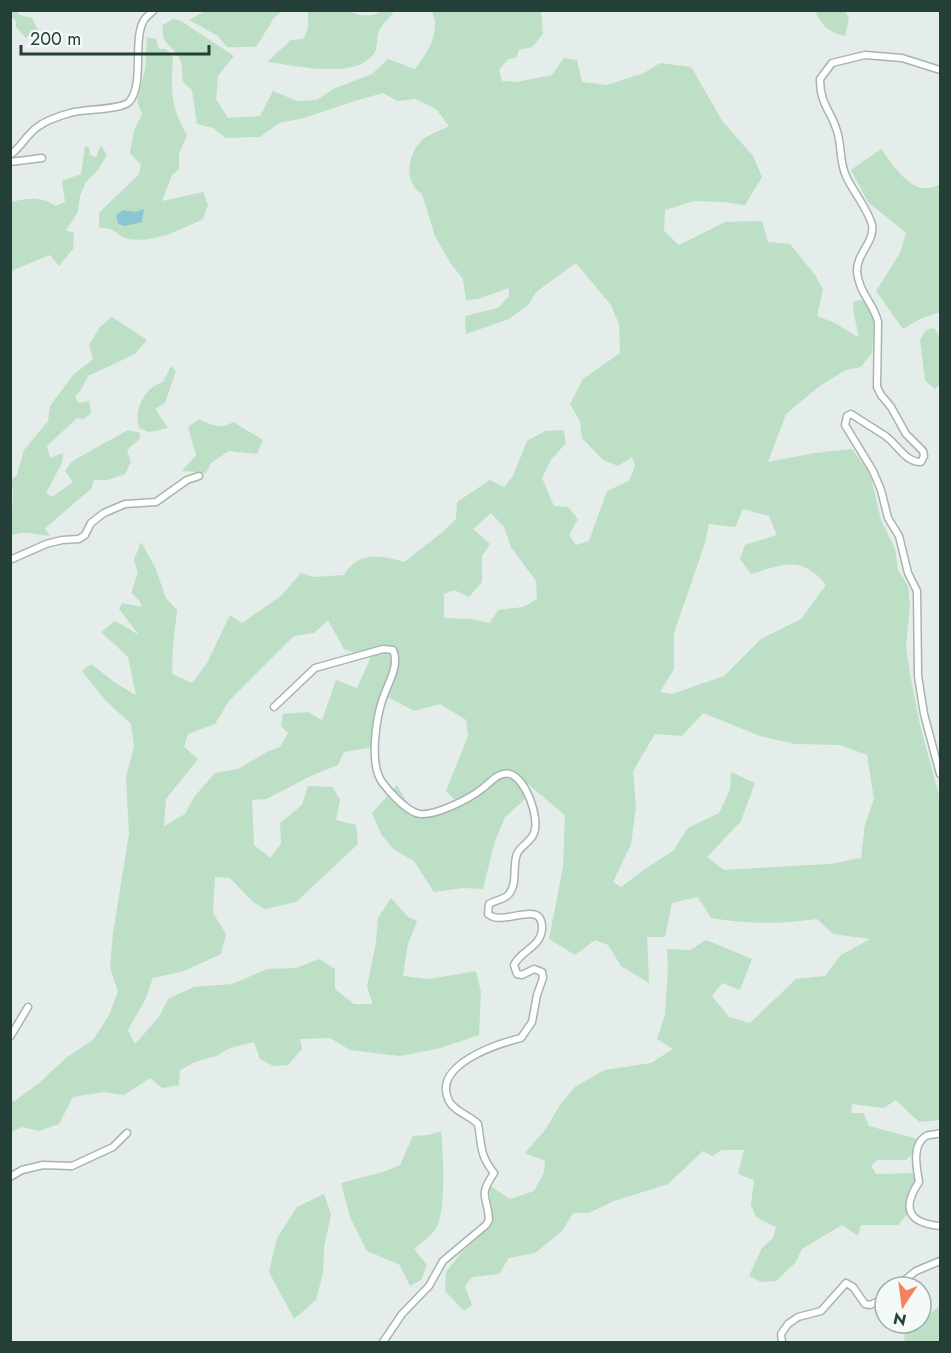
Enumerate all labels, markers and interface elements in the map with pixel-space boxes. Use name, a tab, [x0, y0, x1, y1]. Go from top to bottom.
scale bar	[21, 18, 208, 56]
text: 200 m	[30, 26, 81, 52]
north arrow	[873, 1275, 933, 1335]
text: N	[891, 1306, 909, 1332]

